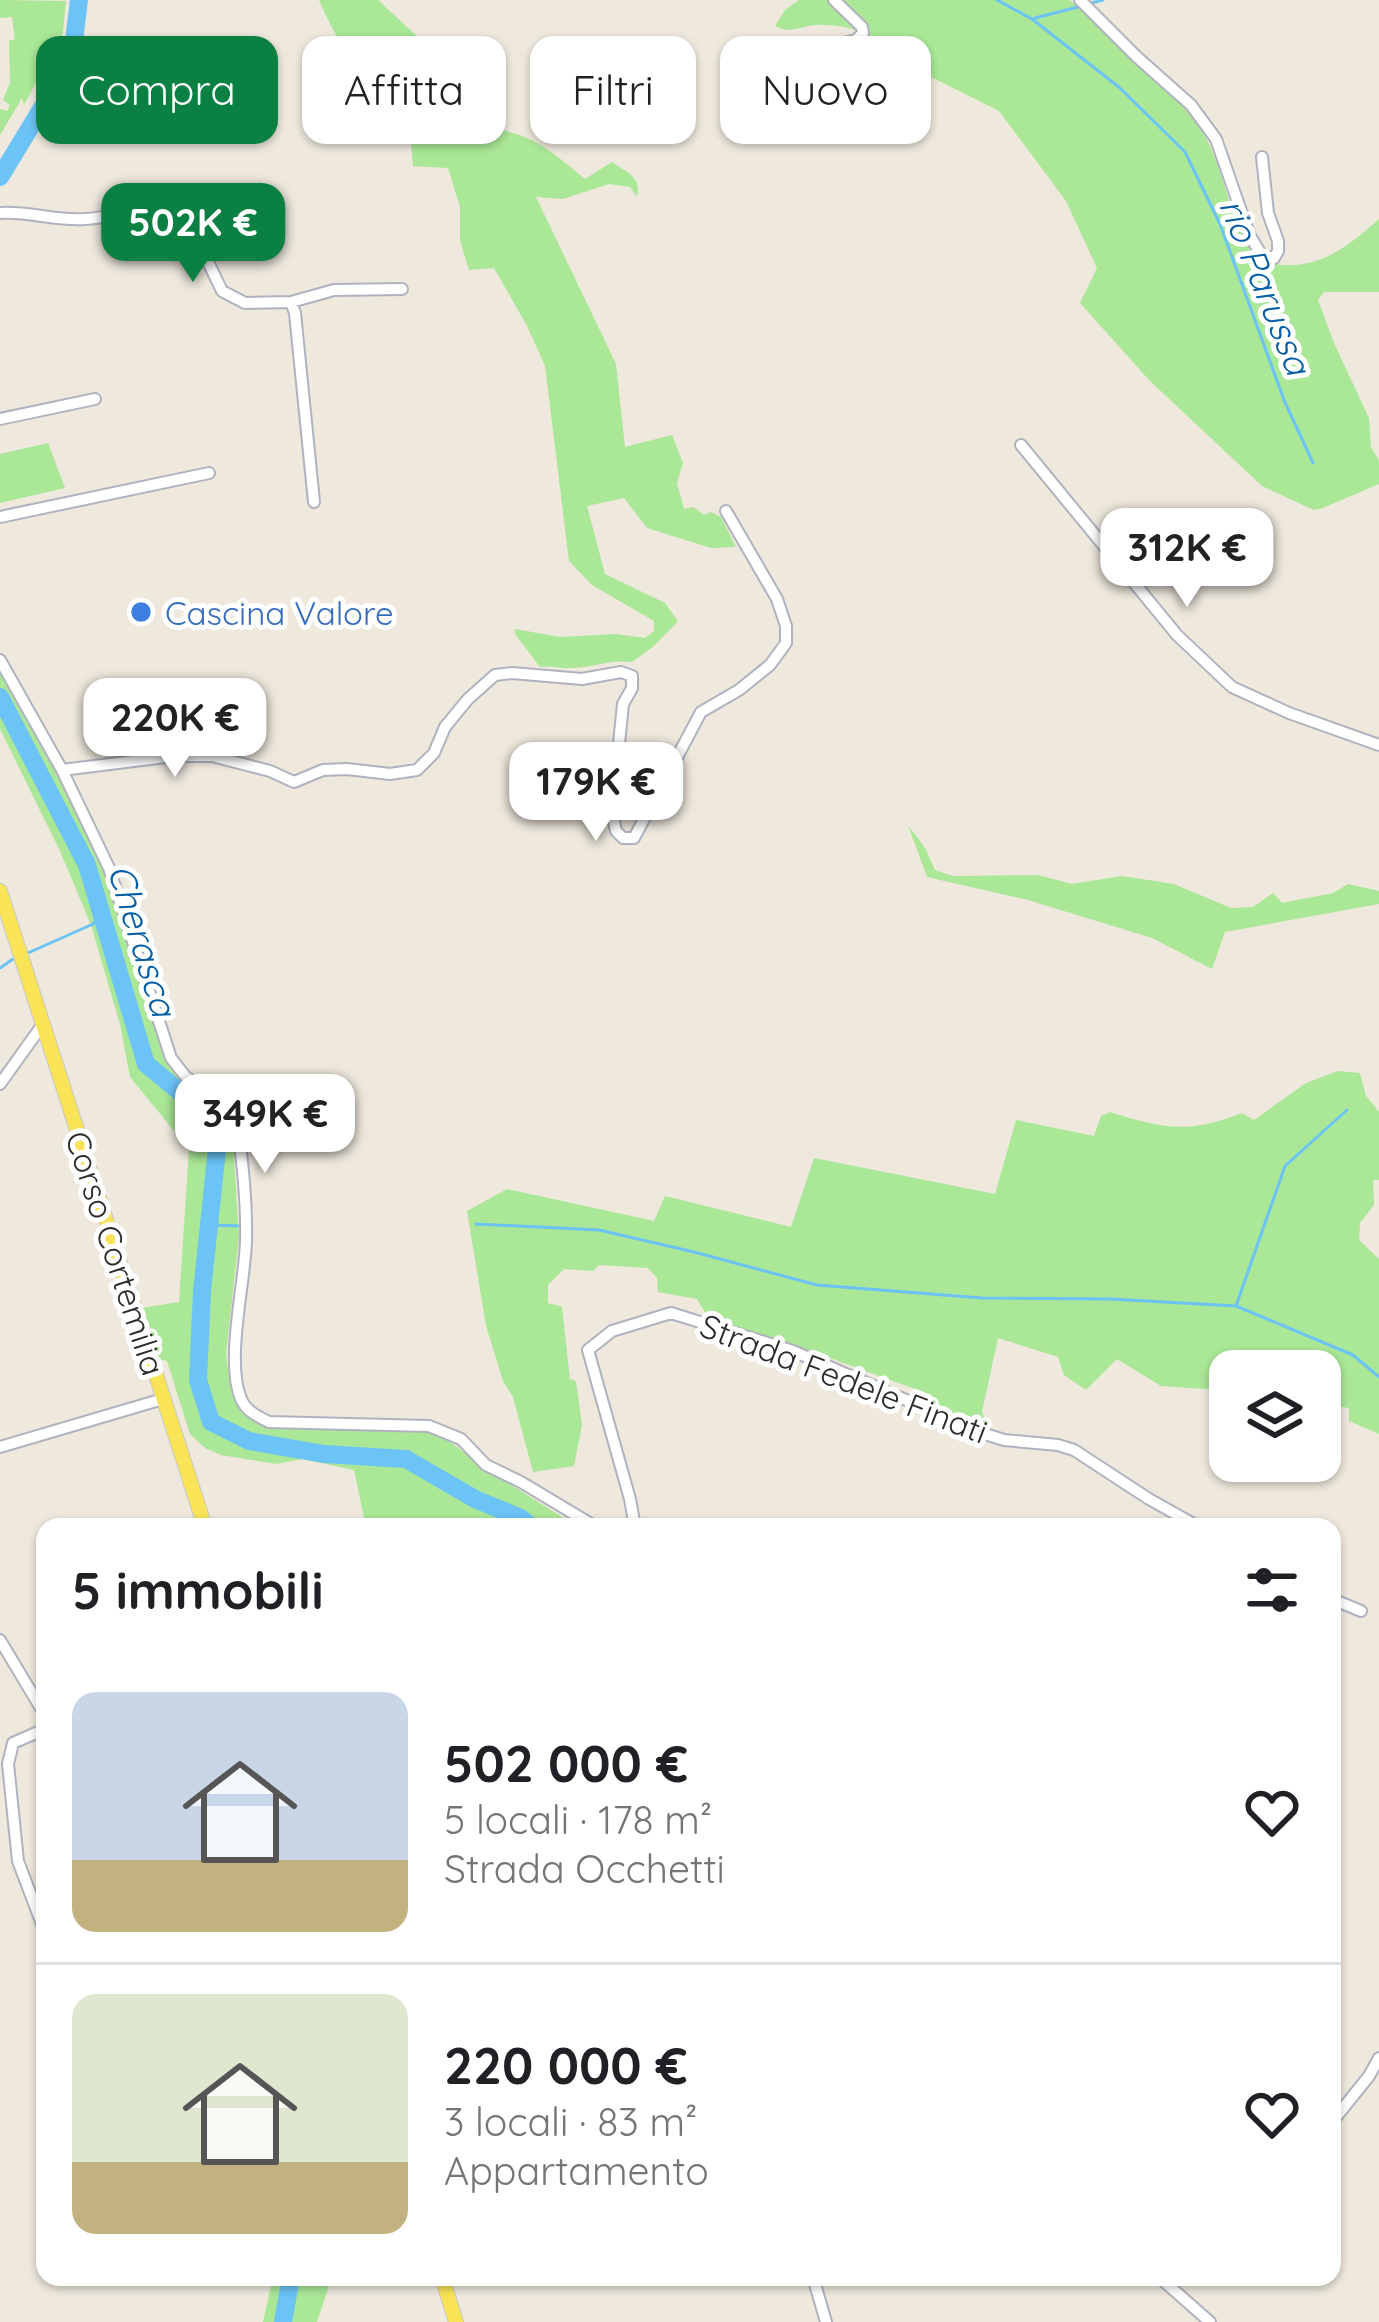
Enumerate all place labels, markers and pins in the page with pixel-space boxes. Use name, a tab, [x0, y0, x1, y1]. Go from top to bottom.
pin: 502K €	[95, 183, 291, 285]
pin: 312K €	[1089, 508, 1285, 610]
place label: Cascina Valore	[165, 592, 394, 633]
marker: Cascina Valore	[128, 599, 154, 625]
pin: 220K €	[77, 678, 273, 780]
pin: 179K €	[498, 742, 694, 844]
pin: 349K €	[167, 1074, 363, 1176]

